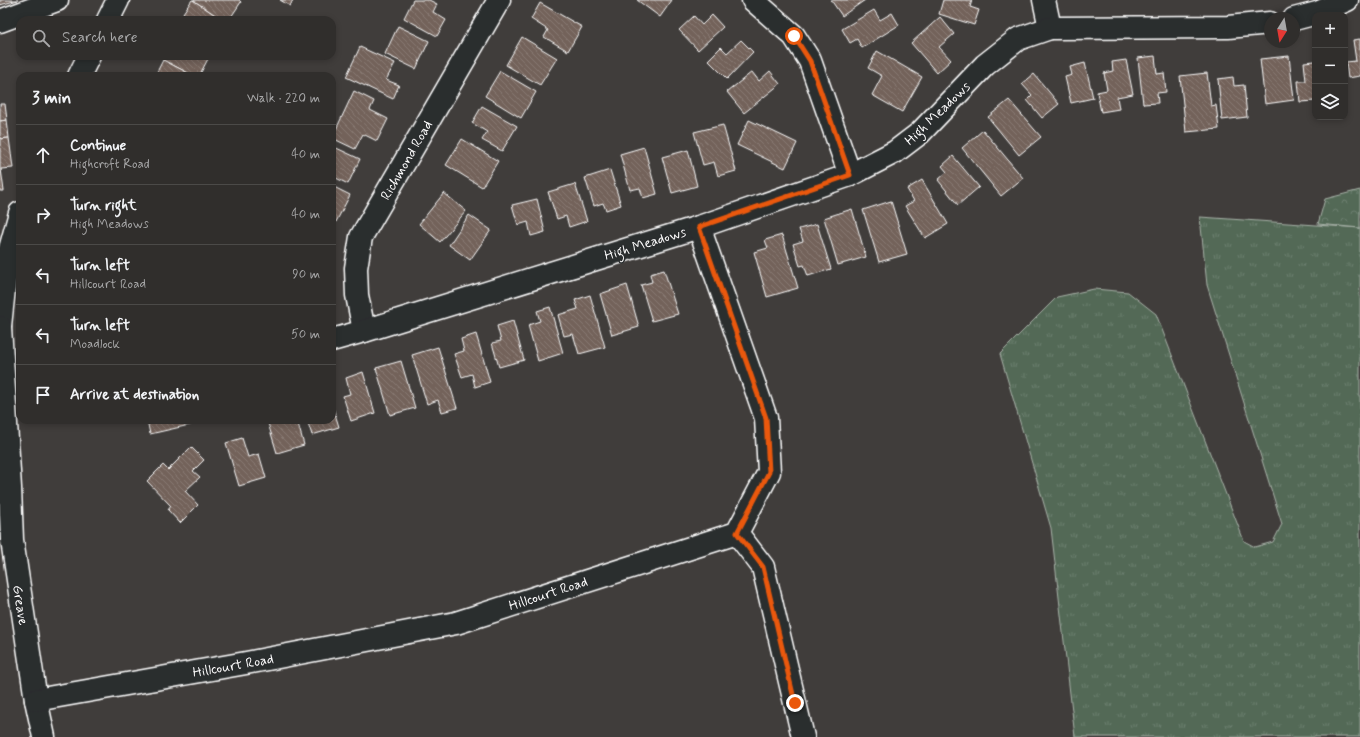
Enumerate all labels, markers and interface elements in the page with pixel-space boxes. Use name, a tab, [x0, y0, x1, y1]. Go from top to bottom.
north arrow	[1264, 12, 1300, 48]
map controls	[1312, 12, 1348, 120]
button: +	[1312, 12, 1348, 48]
search box	[16, 16, 336, 60]
icon: search	[30, 27, 52, 49]
route start	[785, 27, 803, 45]
text: Search here	[62, 28, 138, 48]
button: −	[1312, 48, 1348, 84]
street label: High Meadows	[901, 78, 976, 151]
button: layers	[1312, 84, 1348, 120]
text: 3 min	[32, 87, 71, 109]
text: Walk · 220 m	[247, 90, 320, 107]
street label: Richmond Road	[377, 117, 437, 204]
text: Continue	[70, 136, 126, 156]
icon: ahead	[32, 144, 54, 166]
text: 40 m	[291, 146, 320, 163]
text: Highcroft Road	[70, 156, 150, 173]
text: Turn right	[70, 196, 137, 216]
icon: right	[32, 204, 54, 226]
text: 40 m	[291, 206, 320, 223]
text: High Meadows	[70, 216, 149, 233]
street label: High Meadows	[602, 223, 689, 267]
text: Turn left	[70, 256, 130, 276]
icon: left	[32, 264, 54, 286]
text: 90 m	[292, 266, 320, 283]
text: Hillcourt Road	[70, 276, 146, 293]
text: Turn left	[70, 316, 130, 336]
icon: left	[32, 324, 54, 346]
text: 50 m	[291, 326, 320, 343]
text: Moadlock	[70, 336, 120, 353]
icon: arrive	[32, 384, 54, 406]
text: Arrive at destination	[70, 385, 199, 405]
street label: Hillcourt Road	[507, 573, 590, 615]
street label: Greave	[8, 584, 32, 627]
street label: Hillcourt Road	[191, 650, 275, 682]
route end	[786, 694, 804, 712]

